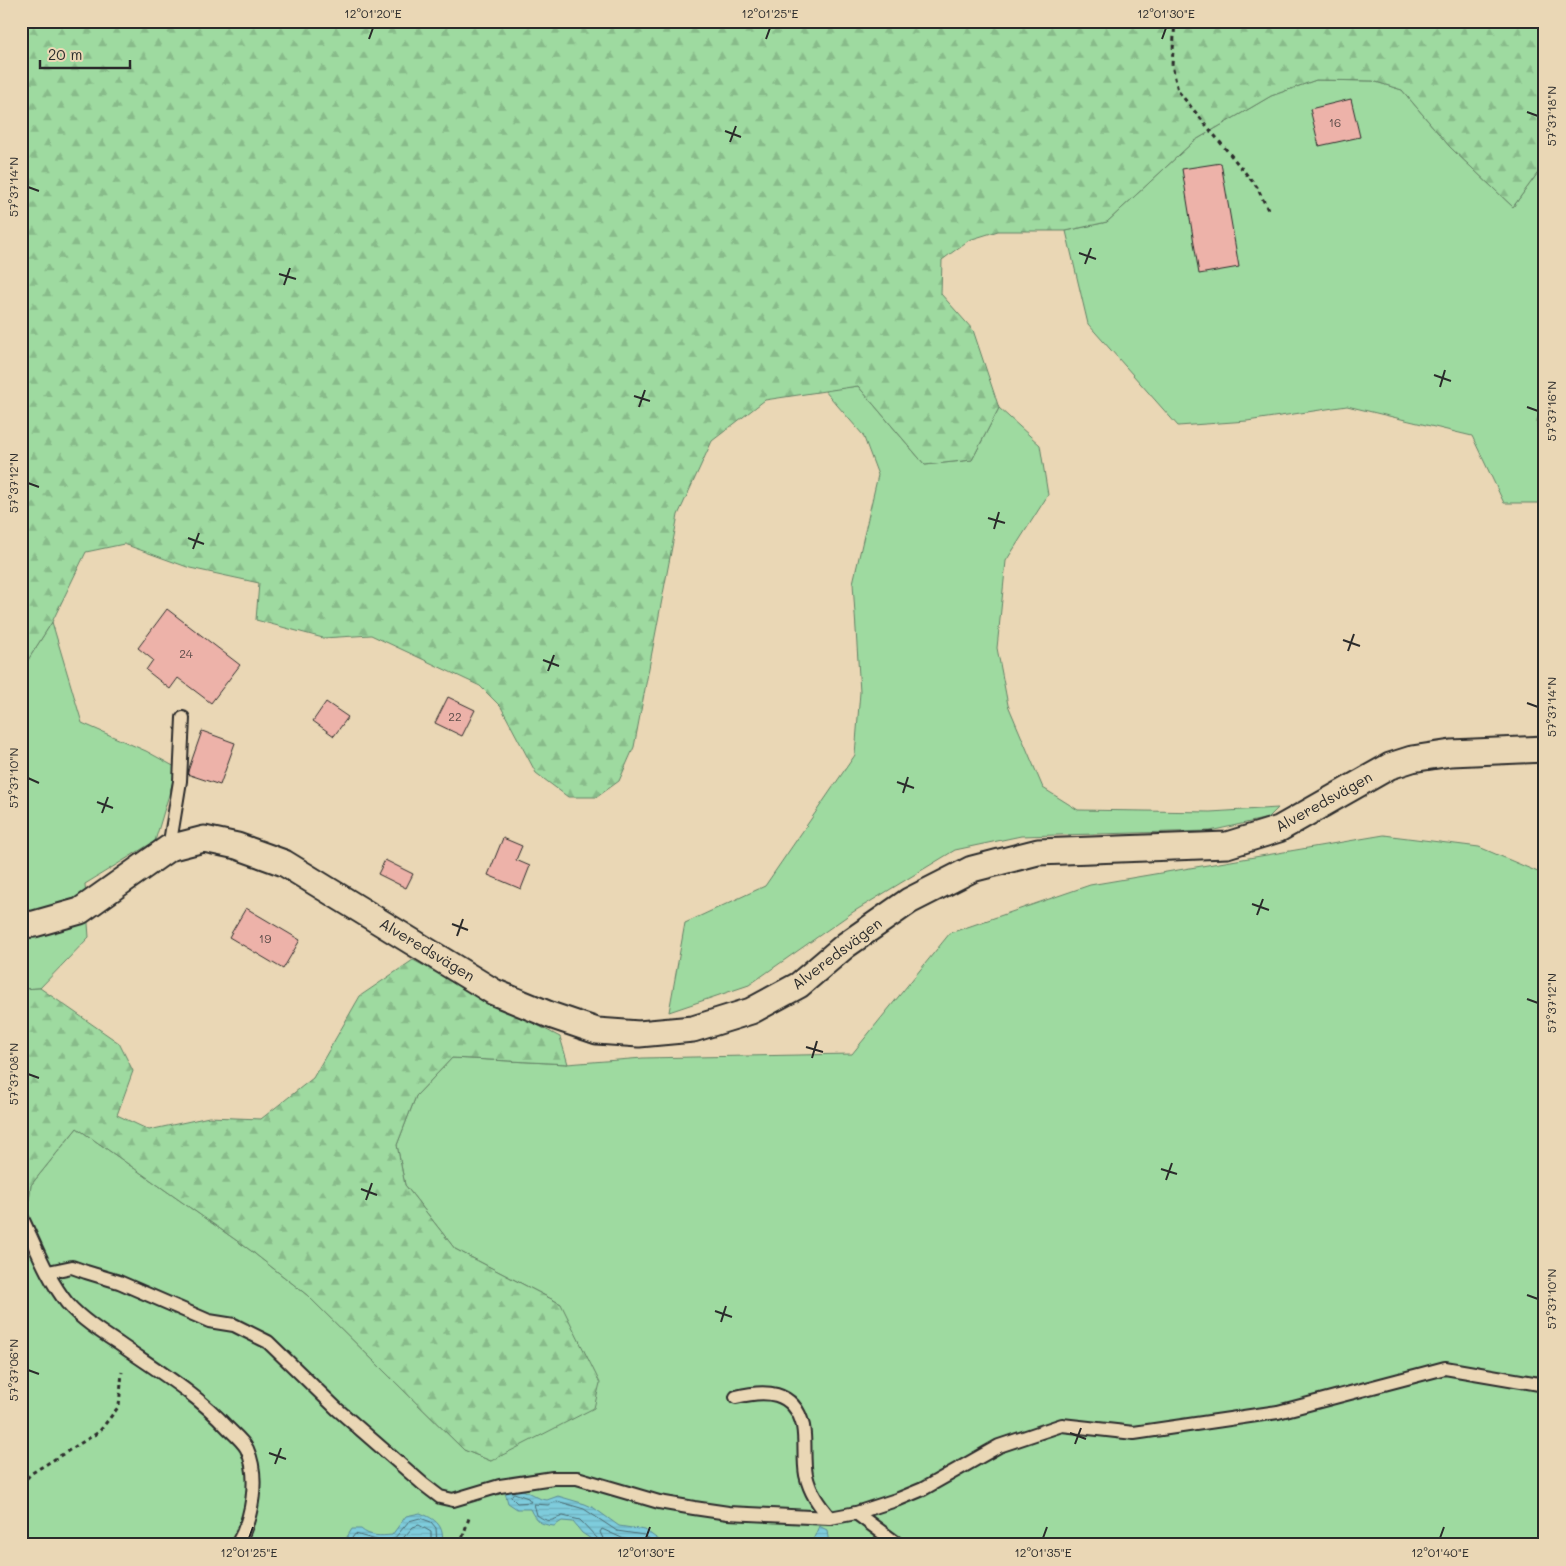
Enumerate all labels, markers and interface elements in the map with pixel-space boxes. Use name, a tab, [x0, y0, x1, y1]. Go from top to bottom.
text: 12°01'20"E	[344, 5, 402, 21]
text: 12°01'25"E	[742, 5, 799, 21]
text: 12°01'30"E	[1137, 5, 1195, 21]
scale bar	[40, 38, 130, 70]
text: 20 m	[48, 44, 82, 64]
text: 57°37'18"N	[1543, 86, 1559, 146]
house number: 16	[1329, 114, 1341, 130]
text: 57°37'14"N	[5, 157, 21, 217]
text: 57°37'16"N	[1543, 381, 1559, 441]
text: 57°37'12"N	[5, 453, 21, 513]
house number: 24	[179, 645, 193, 661]
text: 57°37'14"N	[1543, 677, 1559, 737]
house number: 22	[448, 708, 462, 724]
text: 57°37'10"N	[5, 748, 21, 808]
street label: Alveredsvägen	[1271, 766, 1376, 836]
street label: Alveredsvägen	[376, 913, 479, 986]
street label: Alveredsvägen	[787, 913, 886, 994]
house number: 19	[259, 930, 271, 946]
text: 57°37'12"N	[1543, 973, 1559, 1033]
text: 57°37'08"N	[5, 1043, 21, 1105]
text: 57°37'10"N	[1543, 1269, 1559, 1329]
text: 57°37'06"N	[5, 1339, 21, 1401]
text: 12°01'25"E	[221, 1544, 278, 1560]
text: 12°01'30"E	[617, 1544, 675, 1560]
text: 12°01'35"E	[1014, 1544, 1072, 1560]
text: 12°01'40"E	[1411, 1544, 1469, 1560]

